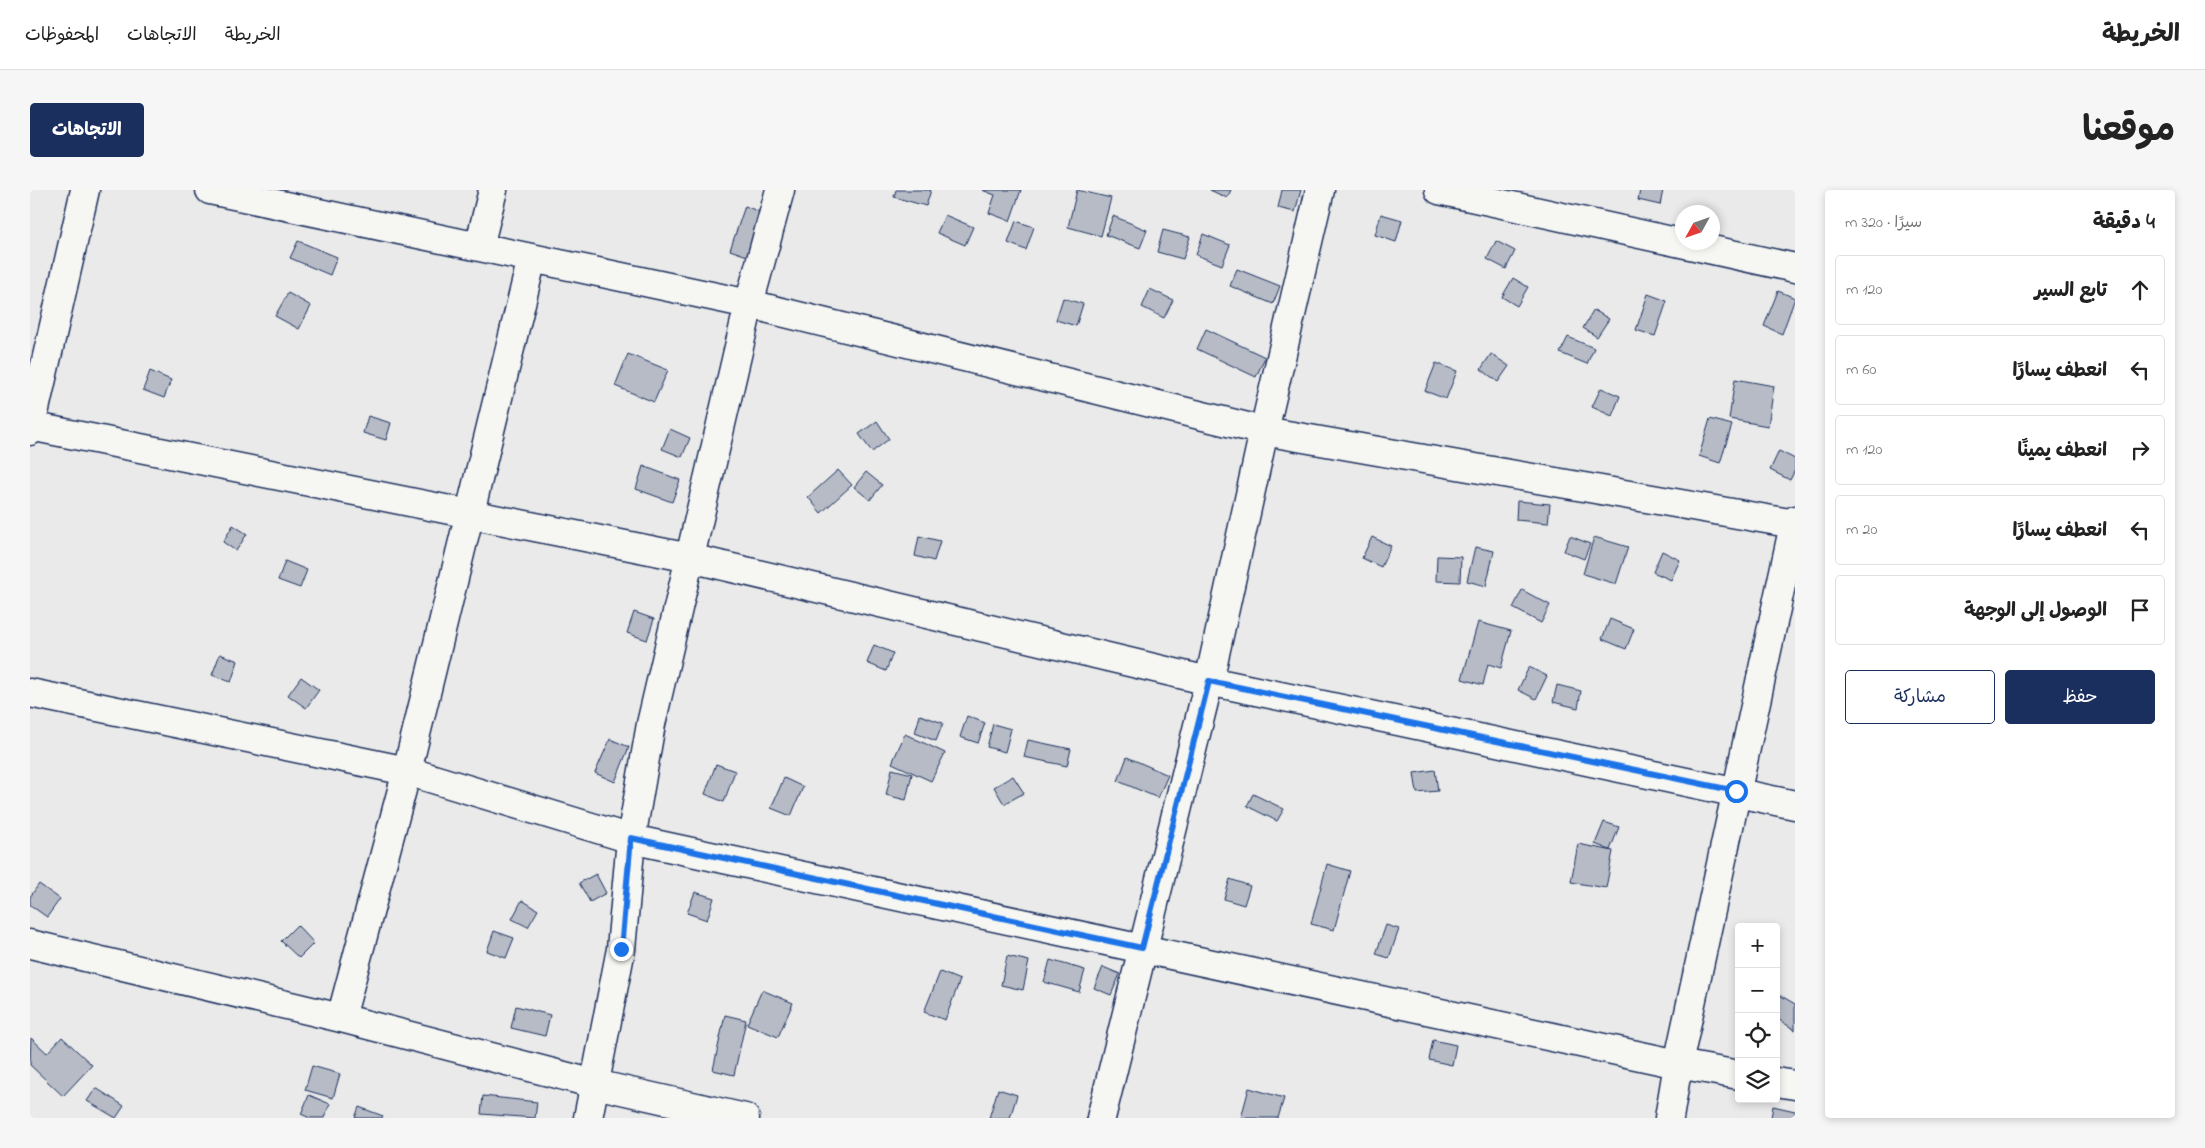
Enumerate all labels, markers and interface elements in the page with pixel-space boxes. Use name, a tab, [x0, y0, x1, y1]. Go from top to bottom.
text: الخريطة	[2102, 18, 2180, 53]
text: المحفوظات	[25, 23, 99, 49]
text: الاتجاهات	[127, 23, 197, 49]
text: الخريطة	[225, 23, 281, 49]
button: الاتجاهات	[30, 103, 144, 157]
text: موقعنا	[2082, 106, 2175, 157]
north arrow	[1675, 205, 1720, 250]
text: 4 دقيقة	[2093, 208, 2155, 238]
text: سيرًا · 320 m	[1845, 211, 1922, 235]
icon: ahead	[2126, 276, 2154, 304]
text: 120 m	[1846, 278, 1882, 302]
text: تابع السير	[2035, 278, 2107, 305]
icon: left	[2126, 356, 2154, 384]
text: 60 m	[1846, 358, 1876, 382]
text: انعطف يسارًا	[2012, 358, 2107, 385]
icon: right	[2126, 436, 2154, 464]
text: 120 m	[1846, 438, 1882, 462]
text: انعطف يمينًا	[2017, 438, 2107, 465]
icon: left	[2126, 516, 2154, 544]
text: 20 m	[1846, 518, 1877, 542]
text: انعطف يسارًا	[2012, 518, 2107, 545]
icon: arrive	[2126, 596, 2154, 624]
text: الوصول إلى الوجهة	[1964, 598, 2107, 625]
button: مشاركة	[1845, 670, 1995, 724]
button: حفظ	[2005, 670, 2155, 724]
route start	[1725, 780, 1748, 803]
map controls	[1735, 923, 1780, 1103]
button: +	[1735, 923, 1780, 968]
route end	[610, 938, 633, 961]
button: −	[1735, 968, 1780, 1013]
button: locate	[1735, 1013, 1780, 1058]
button: layers	[1735, 1058, 1780, 1103]

